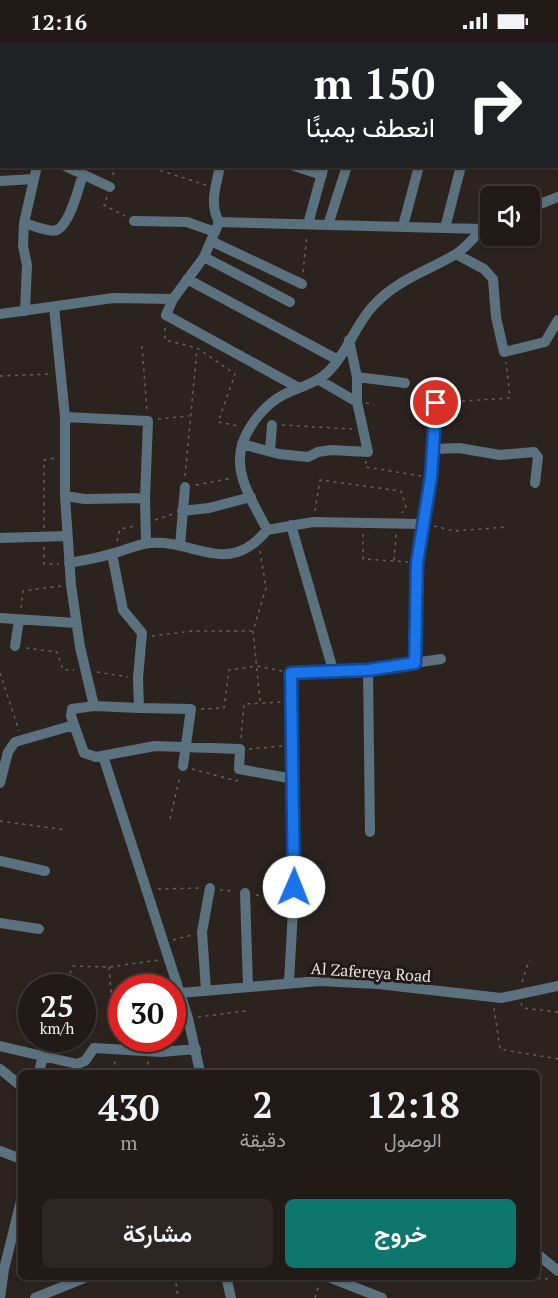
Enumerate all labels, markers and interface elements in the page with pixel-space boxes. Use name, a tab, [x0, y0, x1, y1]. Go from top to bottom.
text: 12:16	[30, 7, 87, 36]
text: 150 m	[314, 55, 435, 111]
icon: right	[456, 66, 534, 144]
text: انعطف يمينًا	[306, 109, 435, 145]
map controls	[480, 186, 540, 246]
button: sound	[480, 186, 540, 246]
pin	[410, 377, 461, 428]
icon: arrive	[419, 386, 452, 419]
position arrow	[262, 855, 326, 919]
street label: Al Zafereya Road	[310, 957, 432, 987]
speed limit sign: 30	[108, 974, 186, 1052]
text: 25	[40, 986, 74, 1026]
text: km/h	[40, 1018, 74, 1038]
text: 2	[252, 1081, 273, 1128]
text: 12:18	[366, 1081, 460, 1128]
text: 430	[98, 1084, 159, 1131]
text: دقيقة	[240, 1126, 286, 1153]
text: الوصول	[384, 1126, 442, 1153]
text: m	[120, 1129, 137, 1156]
button: مشاركة	[42, 1199, 273, 1268]
button: خروج	[285, 1199, 516, 1268]

